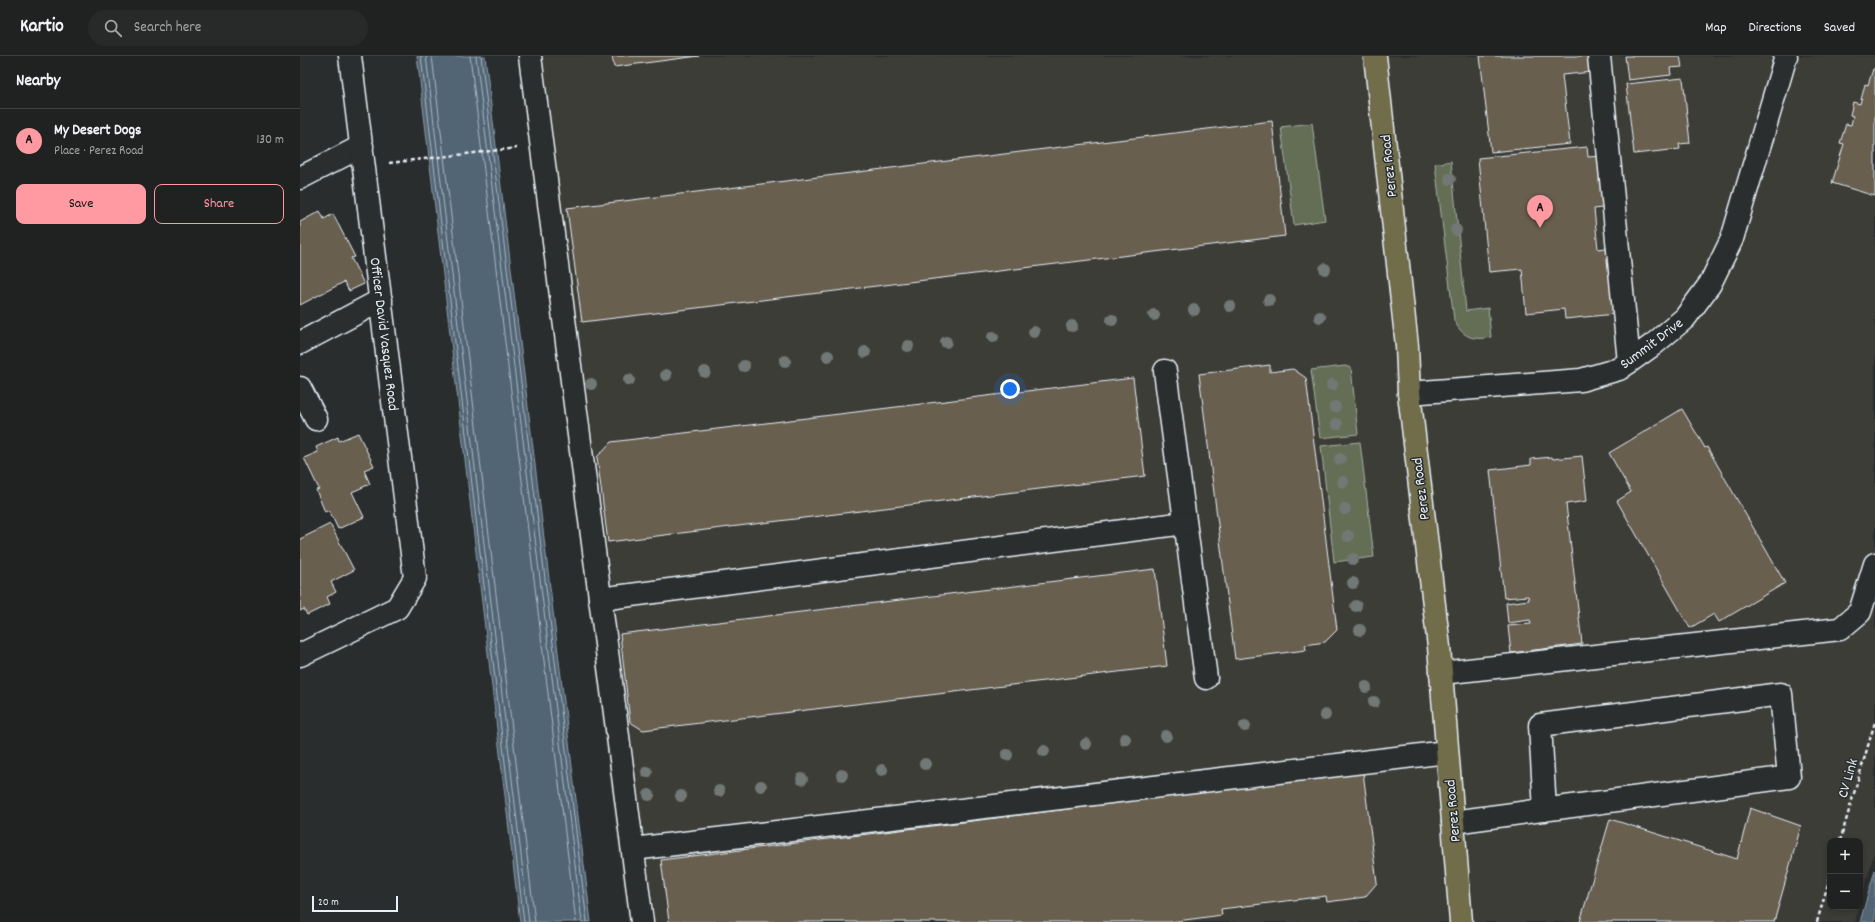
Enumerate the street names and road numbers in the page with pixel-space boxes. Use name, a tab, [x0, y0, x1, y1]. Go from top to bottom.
street label: Perez Road	[1376, 133, 1404, 198]
street label: Officer David Vasquez Road	[363, 256, 403, 412]
street label: Summit Drive	[1616, 313, 1689, 376]
street label: Perez Road	[1407, 456, 1437, 521]
street label: CV Link	[1833, 756, 1865, 801]
street label: Perez Road	[1440, 779, 1468, 843]

